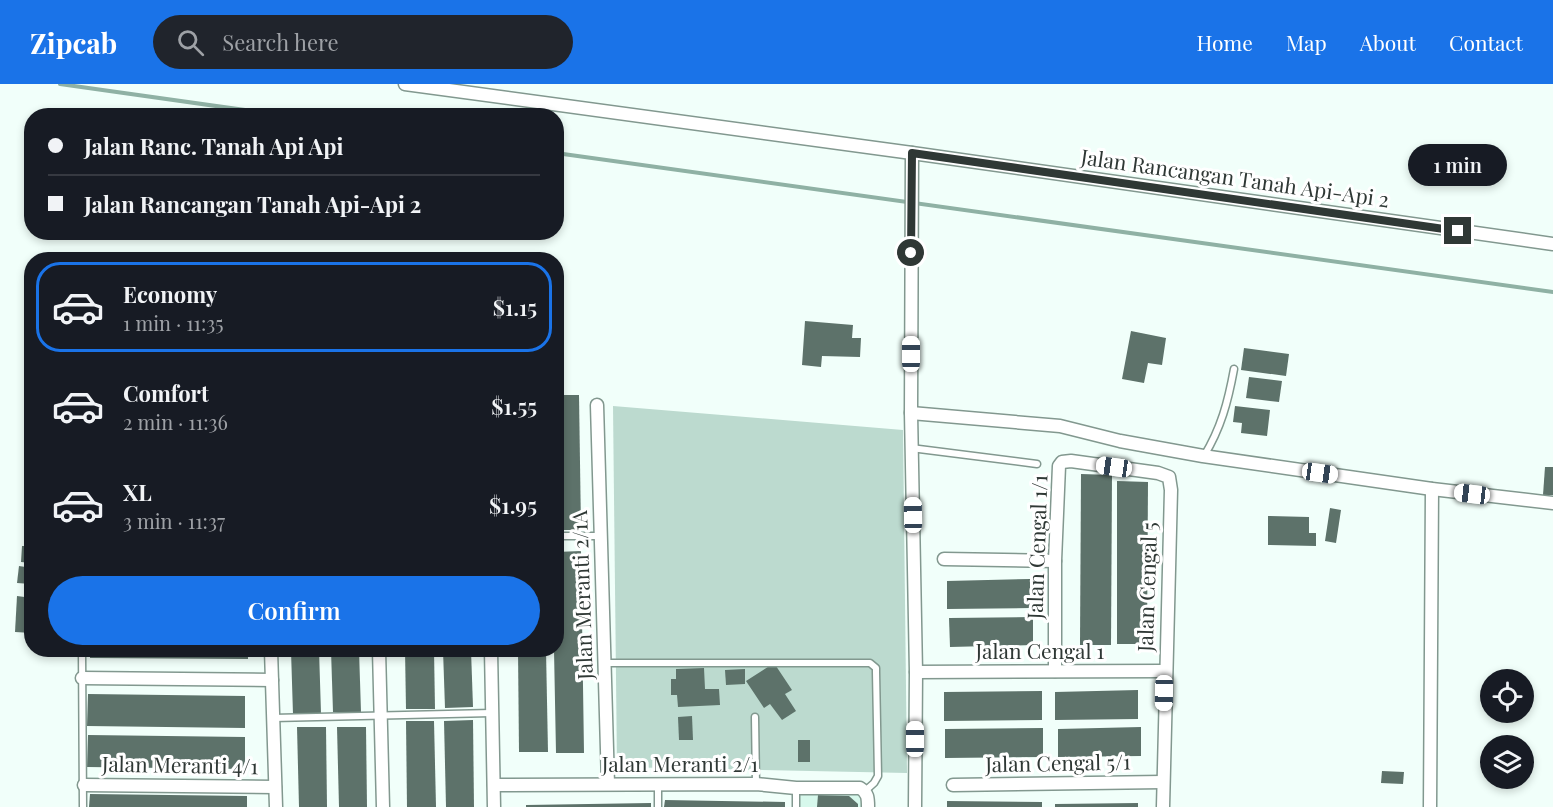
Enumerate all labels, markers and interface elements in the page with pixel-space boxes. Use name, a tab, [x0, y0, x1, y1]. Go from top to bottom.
search box	[153, 15, 573, 69]
text: Zipcab	[30, 24, 117, 61]
icon: search	[174, 26, 207, 59]
text: Search here	[222, 27, 339, 57]
text: Home	[1197, 28, 1253, 56]
text: Map	[1286, 28, 1327, 56]
text: About	[1360, 28, 1416, 56]
text: Contact	[1449, 28, 1523, 56]
text: Jalan Ranc. Tanah Api Api	[84, 131, 343, 161]
street label: Jalan Rancangan Tanah Api-Api 2	[1078, 141, 1391, 213]
callout: 1 min	[1408, 144, 1508, 186]
text: 1 min	[1433, 151, 1482, 178]
text: Jalan Rancangan Tanah Api-Api 2	[84, 189, 421, 219]
route end	[1444, 217, 1471, 244]
route start	[897, 239, 924, 266]
text: Economy	[123, 279, 217, 309]
icon: car	[51, 280, 105, 334]
text: $1.15	[493, 292, 537, 322]
text: 1 min · 11:35	[123, 309, 224, 336]
car	[902, 336, 920, 372]
text: Comfort	[123, 378, 209, 408]
icon: car	[51, 379, 105, 433]
text: $1.55	[491, 391, 537, 421]
text: 2 min · 11:36	[123, 408, 228, 435]
car	[1095, 456, 1133, 478]
car	[1301, 462, 1339, 484]
street label: Jalan Cengal 1/1	[1019, 474, 1053, 621]
text: XL	[123, 477, 152, 507]
icon: car	[51, 478, 105, 532]
car	[1453, 483, 1491, 505]
text: $1.95	[489, 490, 537, 520]
car	[904, 497, 922, 533]
text: 3 min · 11:37	[123, 507, 225, 534]
street label: Jalan Meranti 2/1A	[564, 509, 598, 681]
street label: Jalan Cengal 5	[1130, 522, 1162, 653]
button: Confirm	[48, 576, 540, 645]
street label: Jalan Cengal 1	[975, 636, 1105, 664]
map controls	[1480, 669, 1534, 789]
button: locate	[1480, 669, 1534, 723]
car	[1155, 675, 1173, 711]
car	[906, 721, 924, 757]
button: layers	[1480, 735, 1534, 789]
street label: Jalan Cengal 5/1	[984, 747, 1131, 777]
street label: Jalan Meranti 4/1	[101, 749, 259, 779]
street label: Jalan Meranti 2/1	[601, 749, 758, 777]

